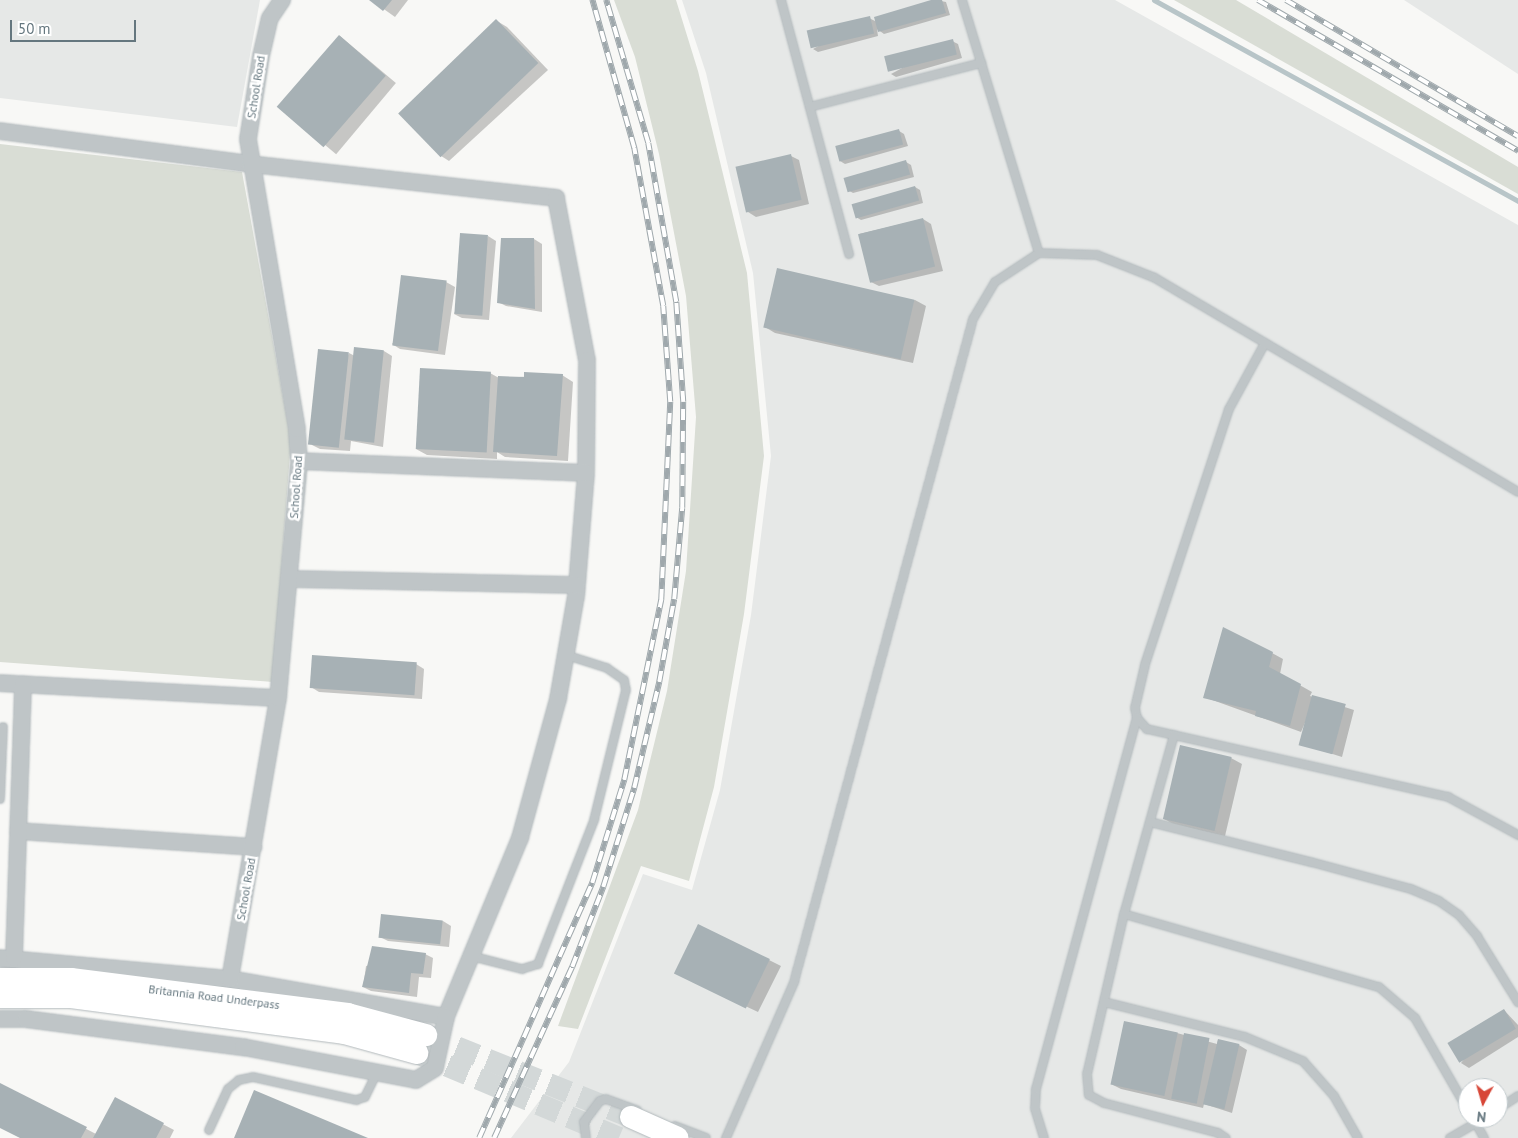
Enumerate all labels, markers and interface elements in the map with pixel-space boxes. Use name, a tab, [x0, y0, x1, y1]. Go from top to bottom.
scale bar	[12, 10, 139, 42]
text: 50 m	[18, 19, 51, 38]
street label: School Road	[244, 55, 268, 119]
street label: School Road	[287, 455, 305, 519]
street label: School Road	[233, 857, 259, 921]
street label: Britannia Road Underpass	[148, 982, 280, 1012]
north arrow	[1458, 1078, 1508, 1128]
text: N	[1476, 1107, 1487, 1126]

